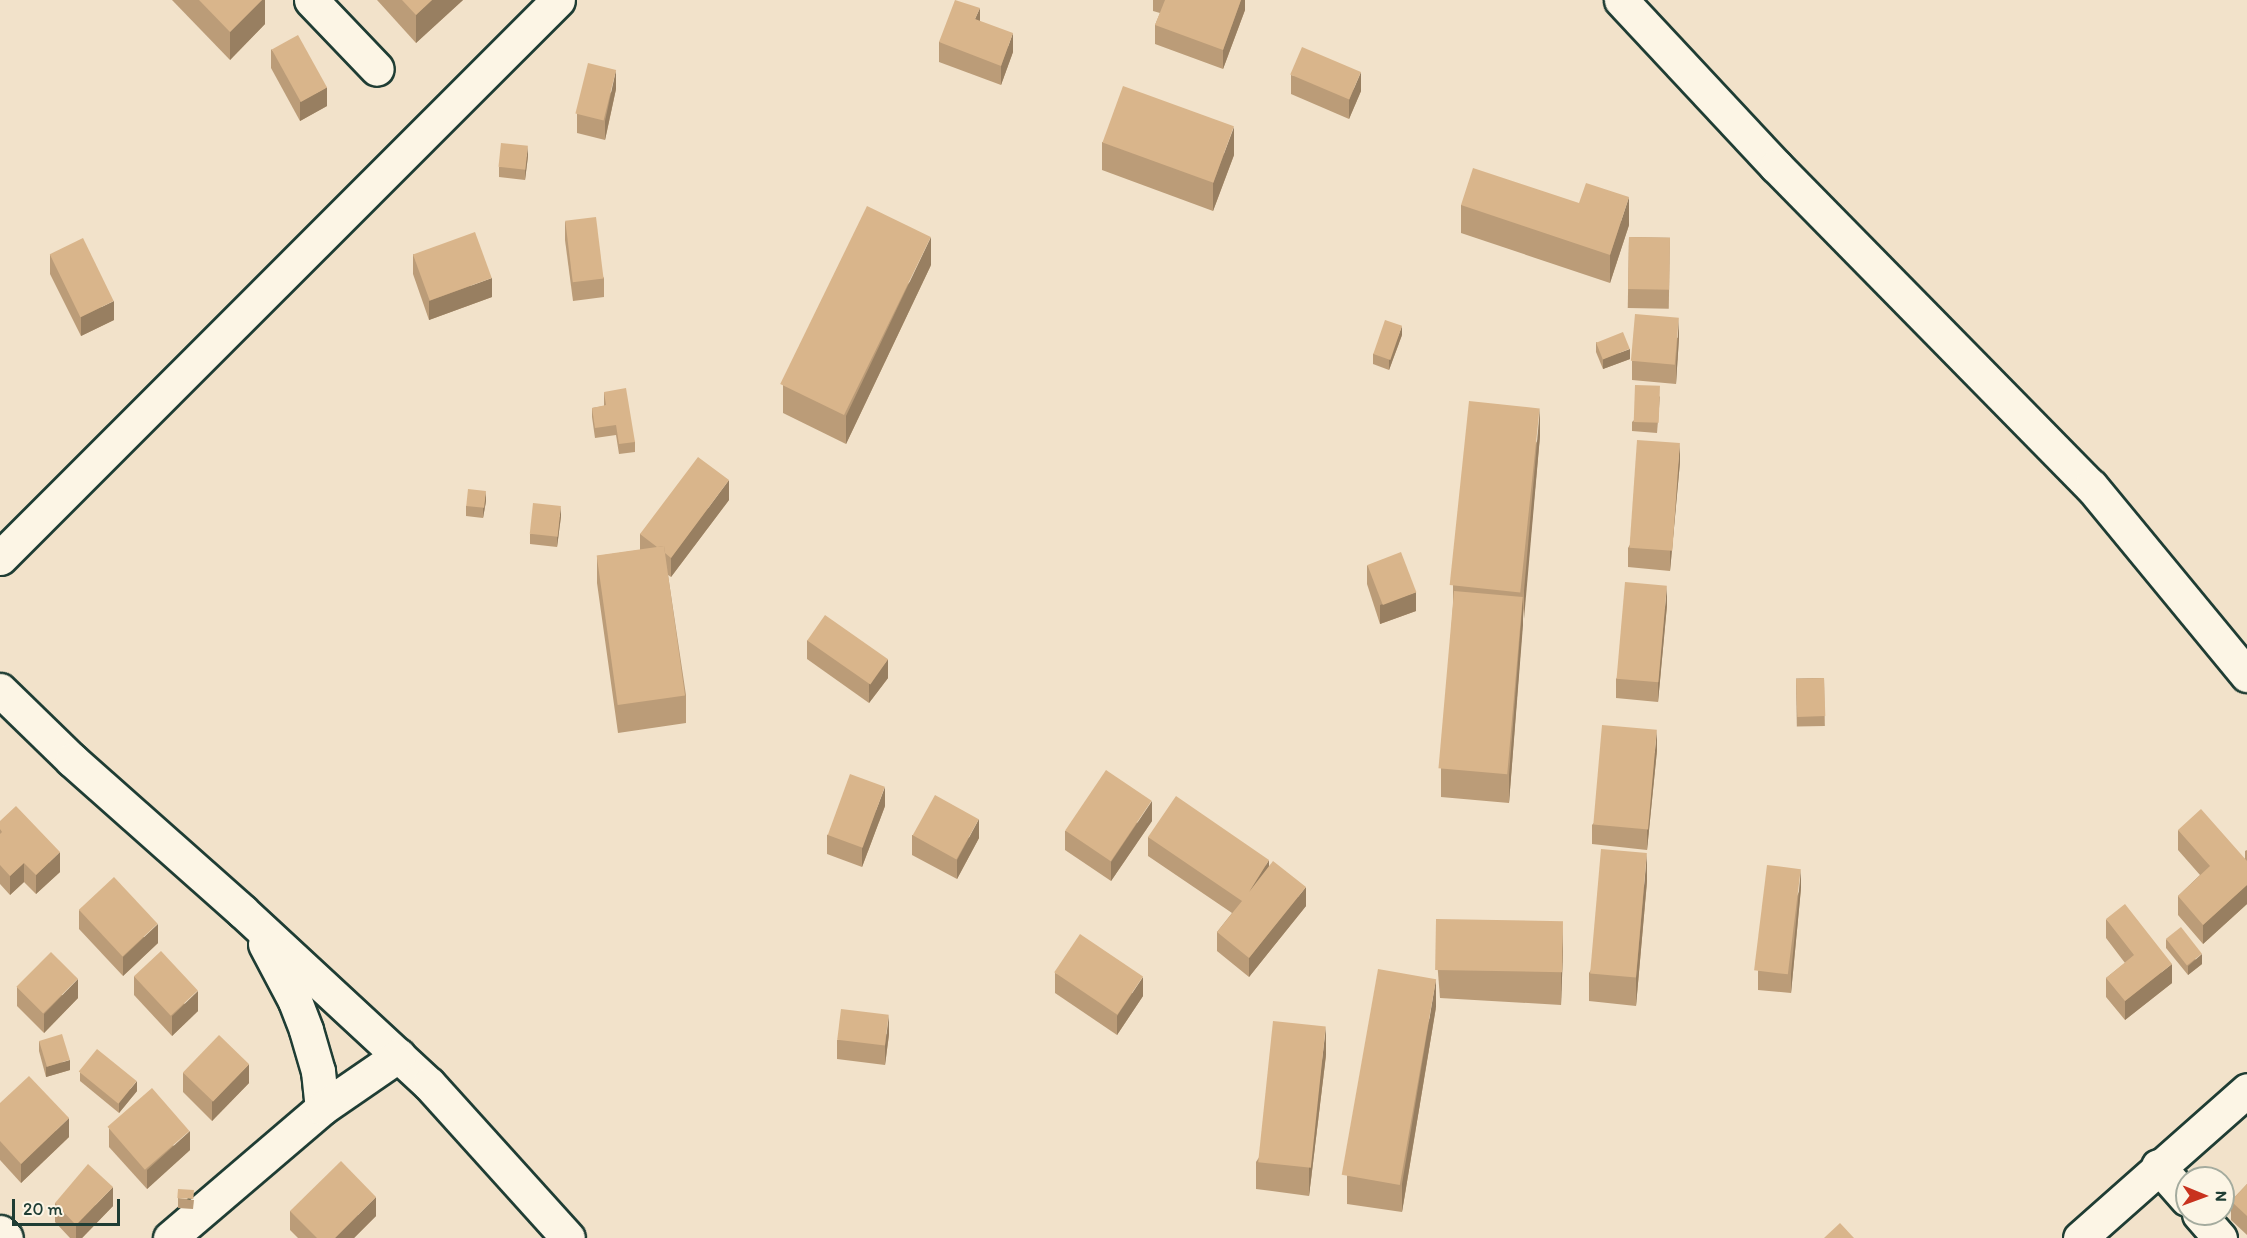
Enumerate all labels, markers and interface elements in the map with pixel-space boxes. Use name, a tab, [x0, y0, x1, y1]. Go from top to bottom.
north arrow	[2175, 1166, 2235, 1226]
scale bar	[15, 1187, 123, 1225]
text: N	[2212, 1191, 2231, 1202]
text: 20 m	[23, 1198, 63, 1220]

